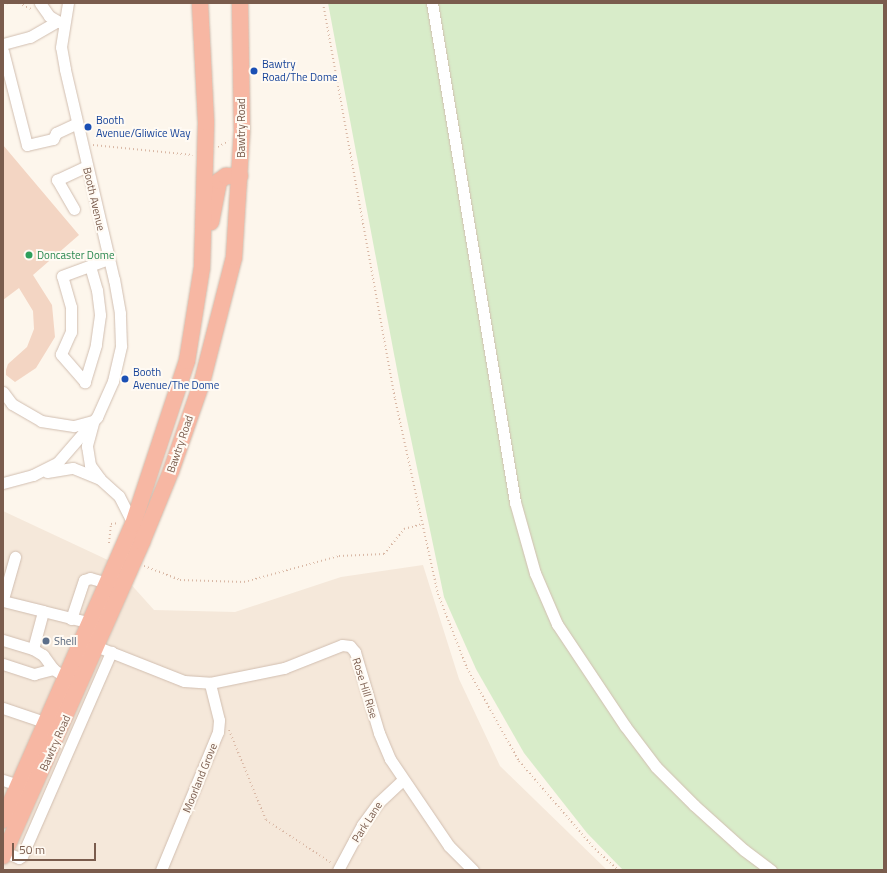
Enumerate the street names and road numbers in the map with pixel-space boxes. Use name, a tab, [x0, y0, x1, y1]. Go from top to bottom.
street label: Bawtry Road	[234, 98, 248, 158]
street label: Booth Avenue	[80, 166, 108, 232]
street label: Bawtry Road	[164, 414, 196, 474]
street label: Rose Hill Rise	[350, 656, 380, 720]
street label: Bawtry Road	[37, 713, 73, 773]
street label: Moorland Grove	[180, 741, 220, 815]
street label: Park Lane	[349, 799, 385, 845]

